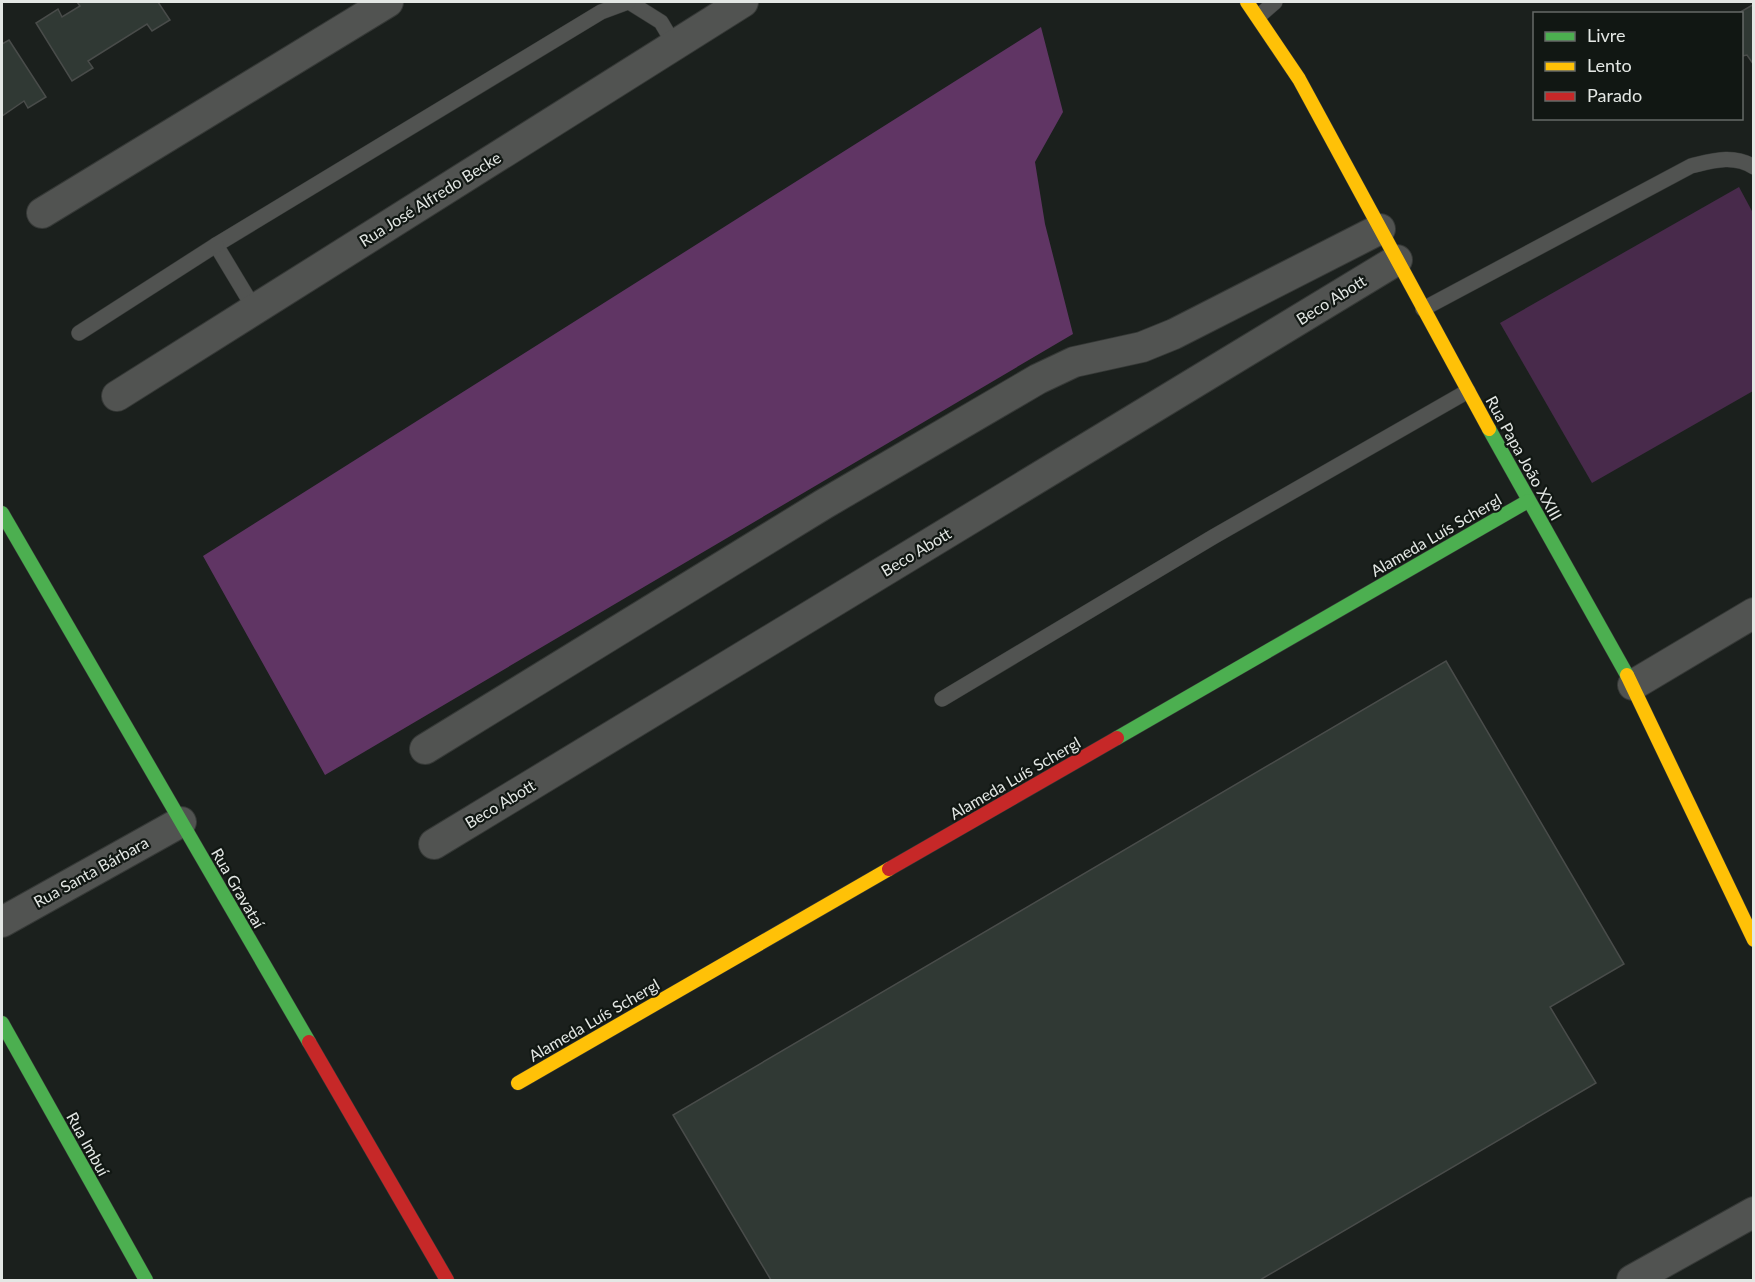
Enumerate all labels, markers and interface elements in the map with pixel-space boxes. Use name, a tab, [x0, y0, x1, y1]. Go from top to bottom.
legend	[1533, 12, 1743, 120]
text: Livre	[1587, 24, 1626, 46]
text: Lento	[1587, 54, 1632, 76]
text: Parado	[1587, 84, 1642, 106]
street label: Rua José Alfredo Becke	[355, 147, 504, 250]
street label: Beco Abott	[1292, 271, 1369, 328]
street label: Rua Papa João XXIII	[1482, 392, 1567, 523]
street label: Alameda Luís Schergl	[1367, 489, 1505, 580]
street label: Beco Abott	[877, 523, 954, 580]
street label: Alameda Luís Schergl	[946, 732, 1084, 823]
street label: Beco Abott	[461, 775, 538, 832]
street label: Rua Santa Bárbara	[30, 832, 151, 911]
street label: Rua Gravataí	[208, 844, 270, 932]
street label: Alameda Luís Schergl	[525, 974, 663, 1065]
street label: Rua Imbuí	[63, 1109, 114, 1180]

